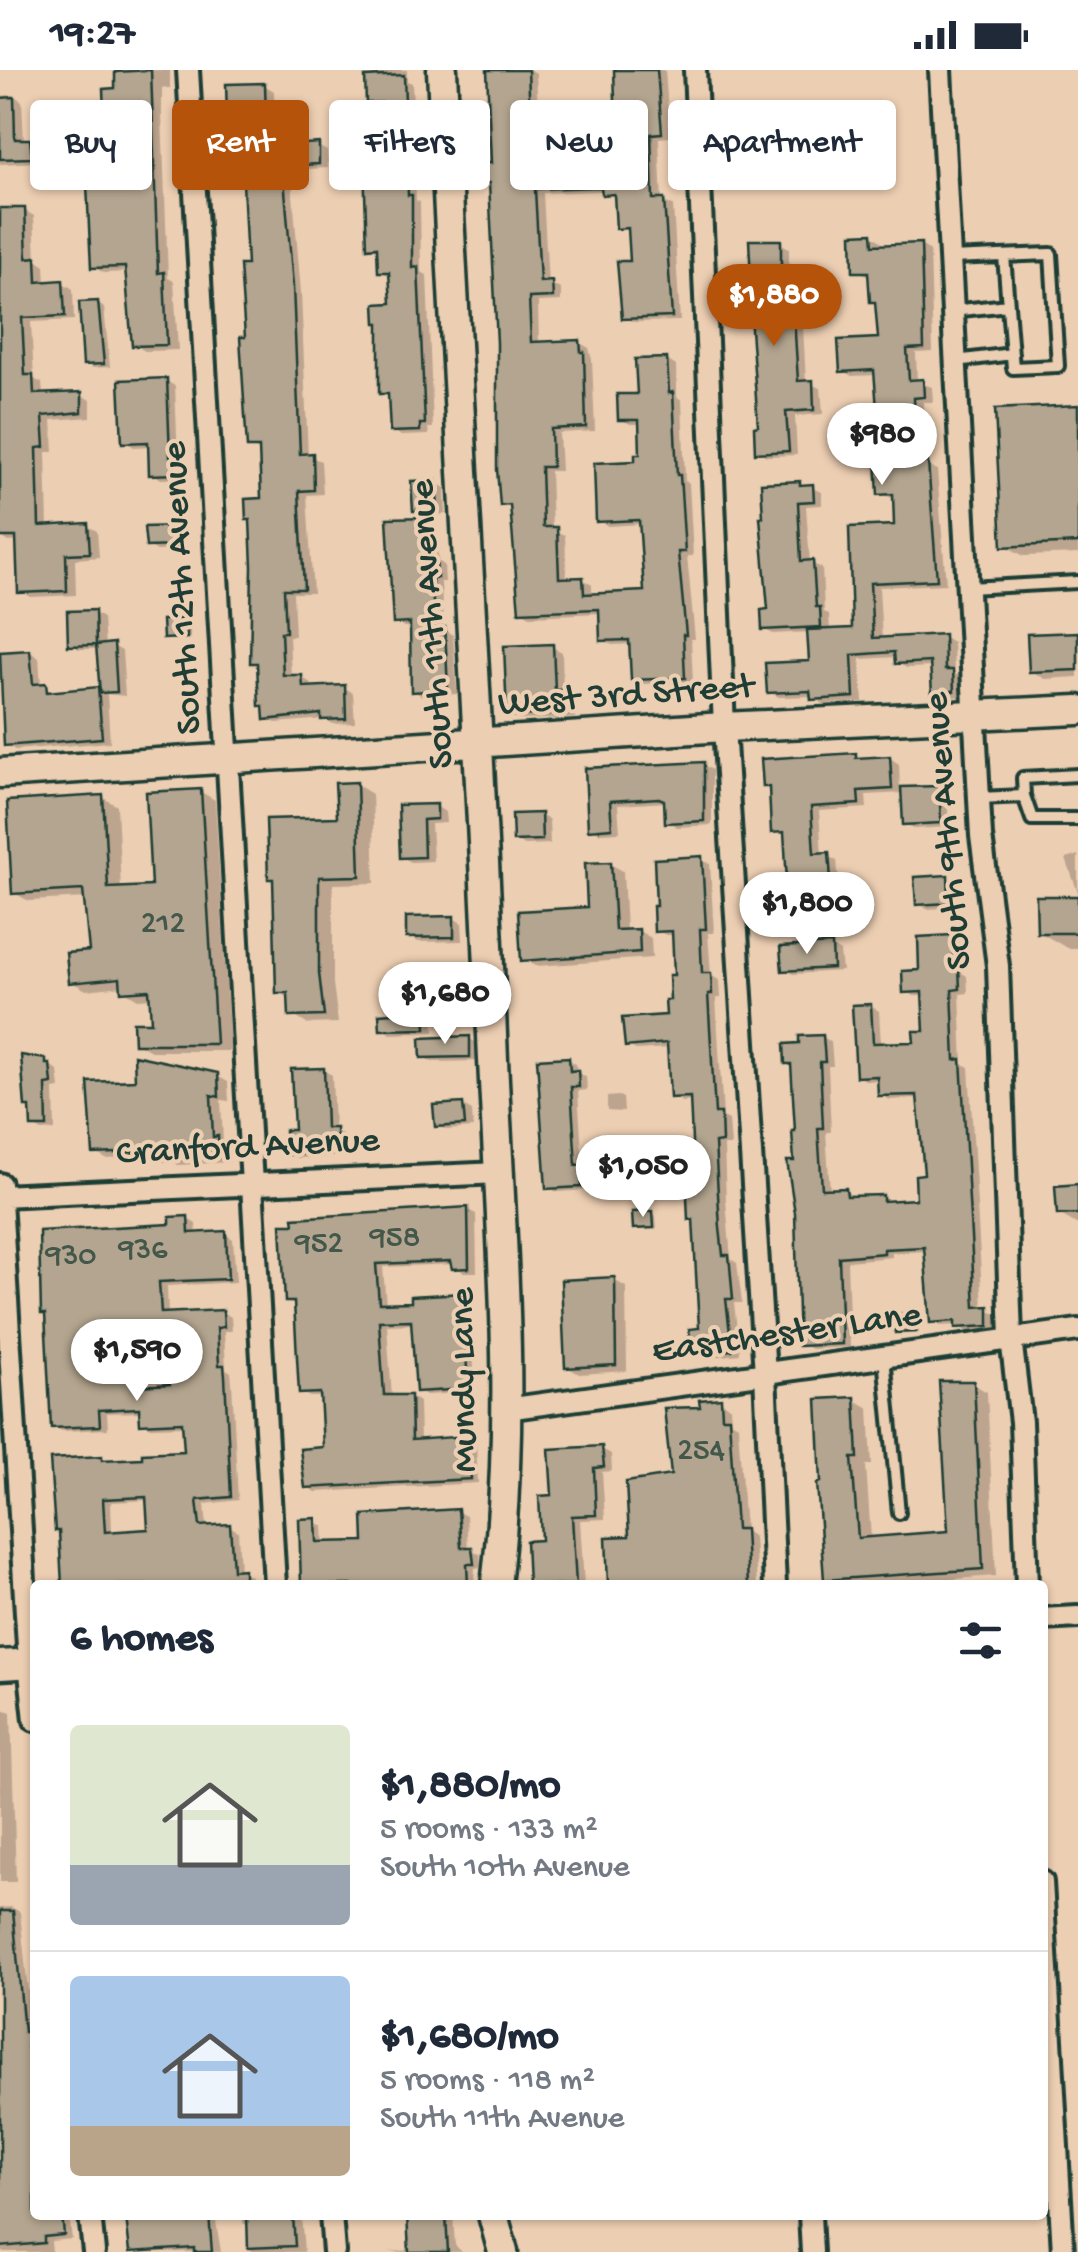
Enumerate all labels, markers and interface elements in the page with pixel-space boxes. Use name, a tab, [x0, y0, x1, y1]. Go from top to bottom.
text: 19:27	[50, 13, 135, 57]
chip: Buy	[30, 100, 152, 190]
chip: Rent	[172, 100, 309, 190]
chip: Filters	[329, 100, 490, 190]
chip: New	[510, 100, 648, 190]
chip: Apartment	[668, 100, 896, 190]
pin: $1,880	[693, 264, 855, 349]
text: $1,880	[729, 277, 819, 315]
pin: $980	[823, 403, 941, 488]
text: $980	[849, 416, 915, 454]
street label: South 12th Avenue	[154, 440, 214, 736]
street label: South 11th Avenue	[402, 477, 466, 770]
street label: West 3rd Street	[497, 666, 759, 728]
street label: South 9th Avenue	[916, 690, 984, 972]
pin: $1,800	[726, 872, 888, 957]
text: $1,800	[761, 885, 853, 923]
house number: 212	[141, 906, 185, 944]
pin: $1,680	[364, 962, 526, 1047]
text: $1,680	[400, 975, 490, 1013]
street label: Cranford Avenue	[115, 1120, 381, 1178]
pin: $1,050	[562, 1135, 724, 1220]
text: $1,050	[598, 1148, 688, 1186]
house number: 958	[369, 1220, 420, 1258]
house number: 952	[294, 1226, 343, 1264]
house number: 936	[118, 1232, 168, 1270]
house number: 930	[45, 1238, 96, 1276]
street label: Mundy Lane	[442, 1287, 490, 1473]
street label: Eastchester Lane	[650, 1294, 925, 1376]
pin: $1,590	[56, 1319, 218, 1404]
text: $1,590	[93, 1332, 181, 1370]
house number: 254	[677, 1433, 725, 1471]
icon: filters	[953, 1613, 1008, 1668]
text: 6 homes	[70, 1616, 213, 1665]
text: $1,880/mo	[380, 1763, 561, 1812]
icon: home	[150, 1765, 270, 1885]
text: 5 rooms · 133 m²	[380, 1812, 598, 1850]
text: South 10th Avenue	[380, 1850, 629, 1888]
text: $1,680/mo	[380, 2014, 559, 2063]
icon: home	[150, 2016, 270, 2136]
text: 5 rooms · 118 m²	[380, 2063, 595, 2101]
text: South 11th Avenue	[380, 2101, 624, 2139]

